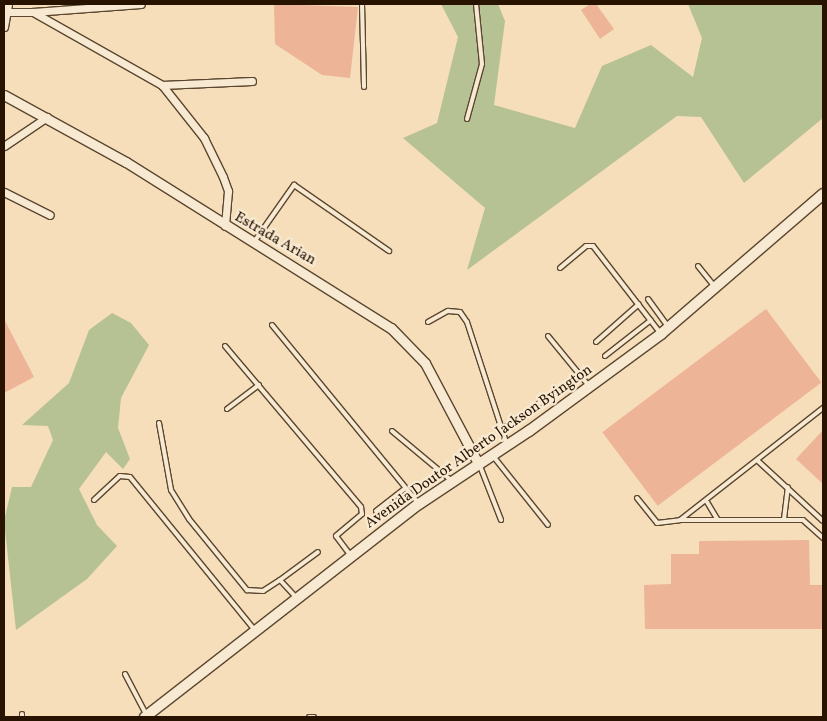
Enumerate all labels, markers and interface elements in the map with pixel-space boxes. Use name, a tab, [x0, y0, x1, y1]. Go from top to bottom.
street label: Estrada Arian	[231, 208, 319, 270]
street label: Avenida Doutor Alberto Jackson Byington	[362, 361, 596, 533]

